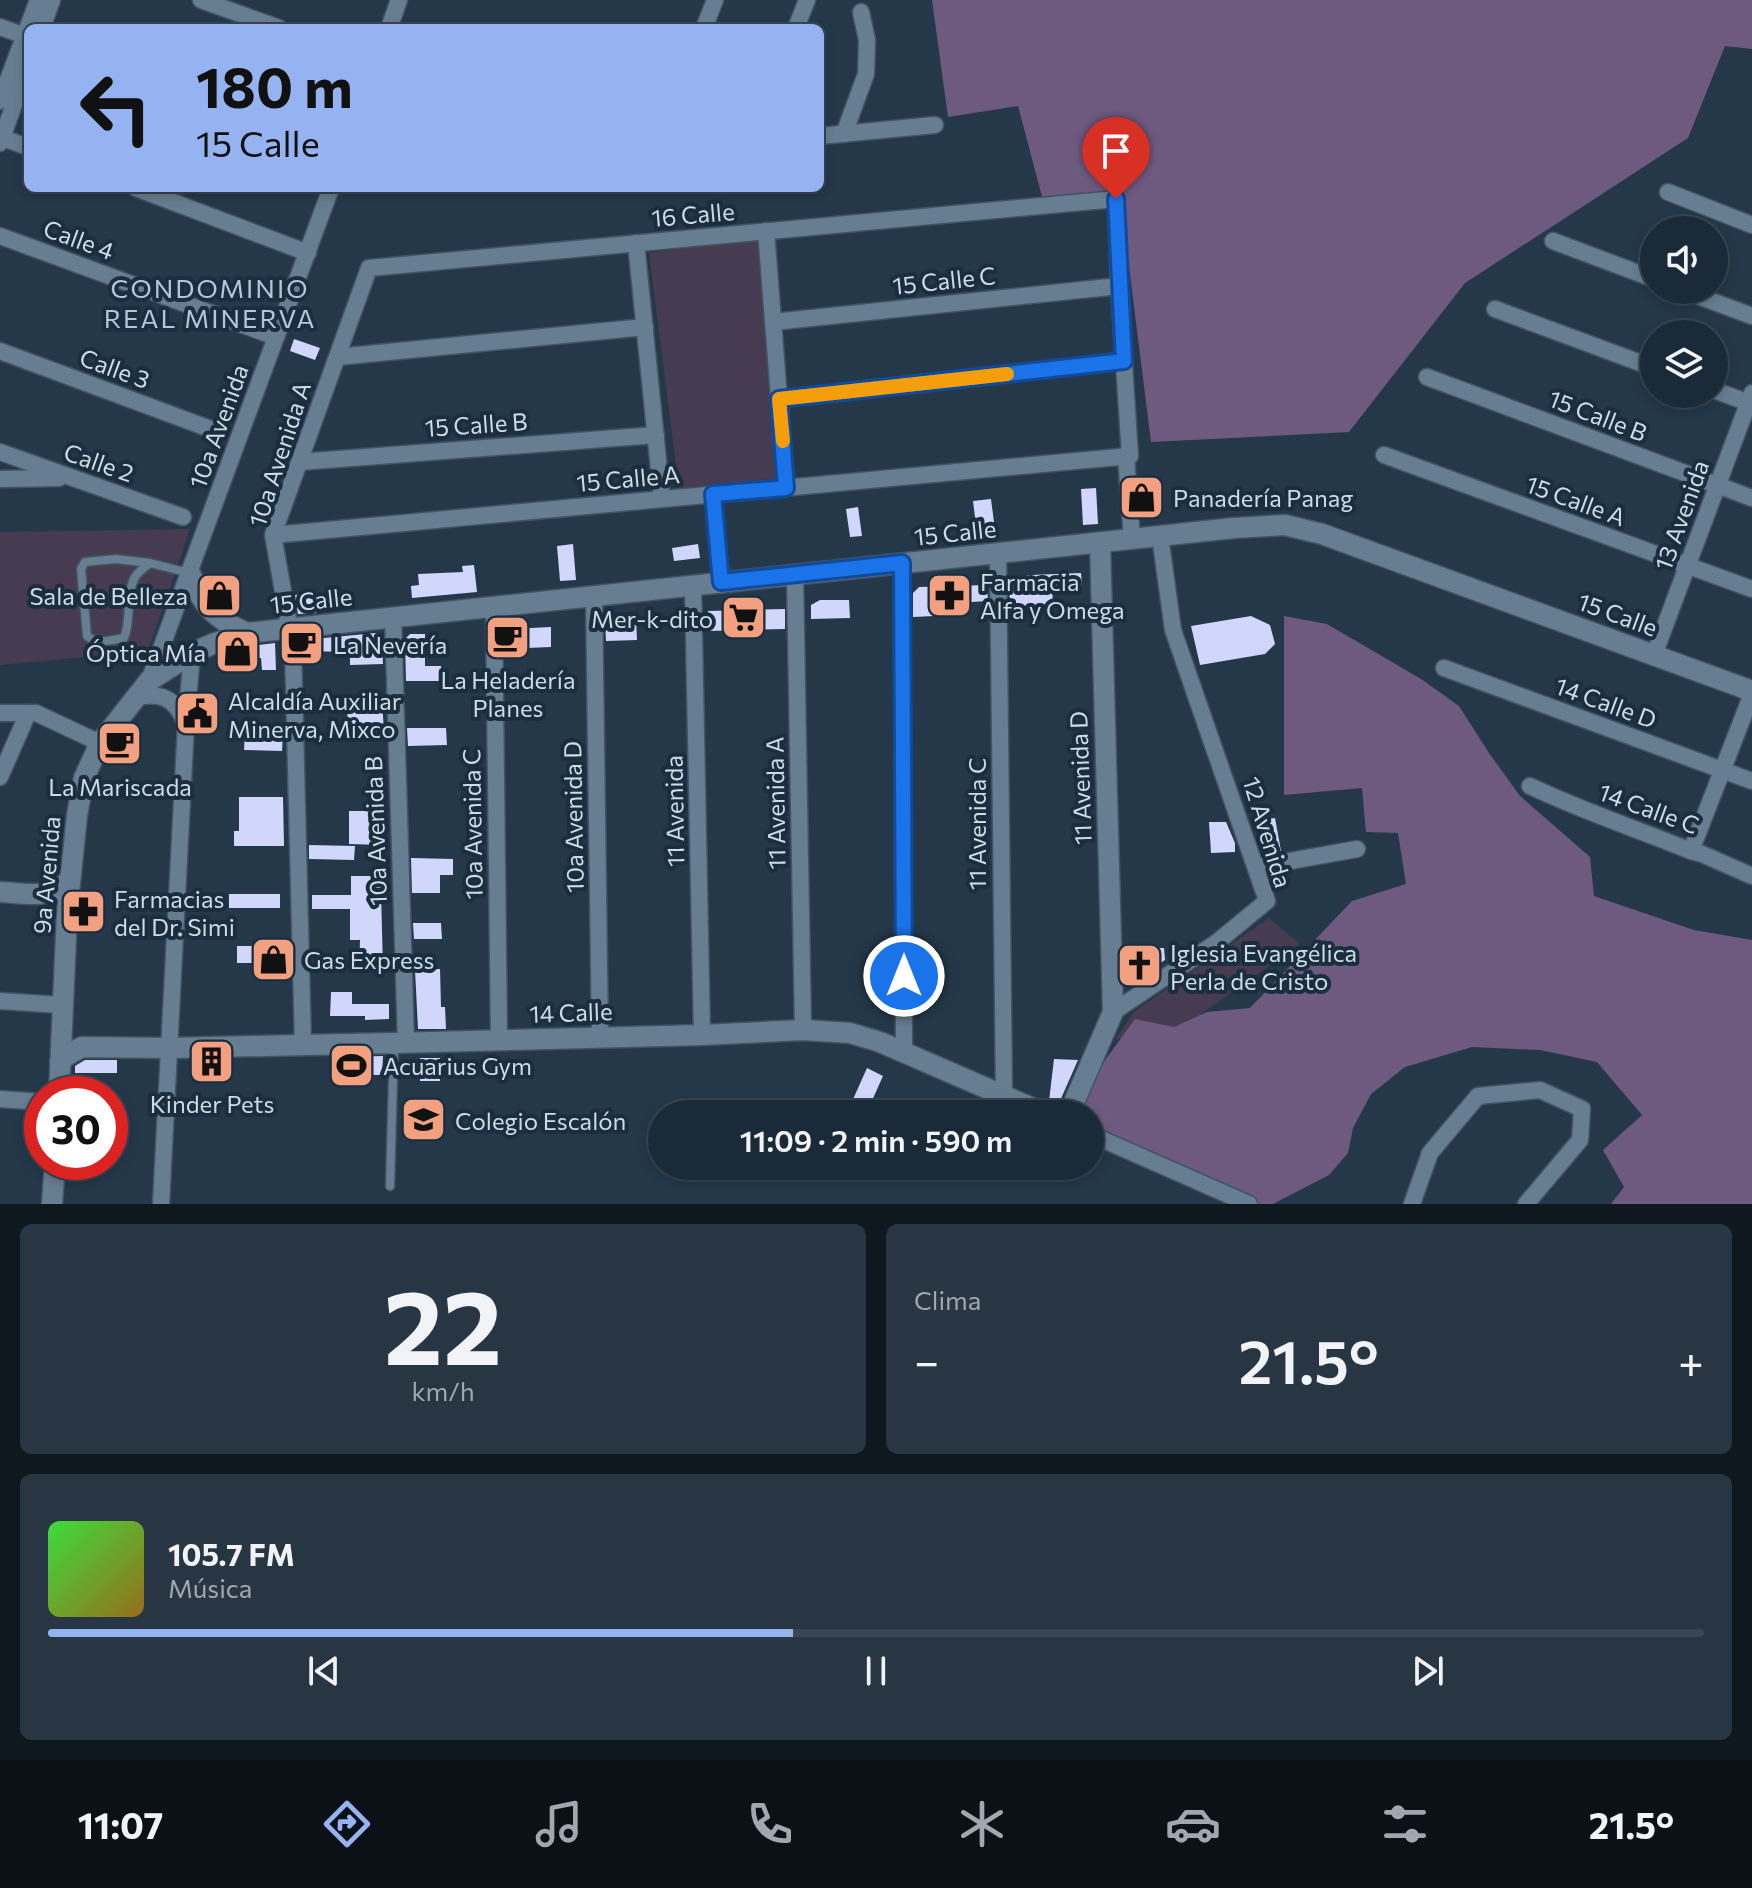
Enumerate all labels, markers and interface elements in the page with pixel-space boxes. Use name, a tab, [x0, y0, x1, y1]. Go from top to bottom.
text: 180 m	[196, 51, 353, 120]
icon: left	[64, 56, 168, 160]
pin	[1082, 117, 1150, 199]
text: 15 Calle	[196, 120, 320, 164]
icon: arrive	[1094, 129, 1138, 173]
street label: 16 Calle	[650, 196, 736, 232]
street label: Calle 4	[40, 213, 118, 265]
map controls	[1640, 216, 1728, 408]
button: sound	[1640, 216, 1728, 304]
street label: 15 Calle C	[891, 260, 997, 300]
district label: CONDOMINIO REAL MINERVA	[104, 272, 316, 333]
button: layers	[1640, 320, 1728, 408]
street label: Calle 3	[76, 342, 154, 394]
street label: 10a Avenida	[182, 360, 254, 492]
street label: 10a Avenida A	[242, 378, 316, 530]
street label: 15 Calle B	[1545, 383, 1651, 447]
street label: 15 Calle B	[424, 406, 528, 442]
street label: Calle 2	[60, 437, 138, 487]
street label: 13 Avenida	[1648, 456, 1714, 574]
street label: 15 Calle A	[575, 459, 681, 497]
street label: 15 Calle A	[1522, 469, 1630, 531]
shop icon: Panadería Panag	[1118, 473, 1166, 521]
place label: Panadería Panag	[1173, 483, 1353, 512]
street label: 15 Calle	[912, 513, 998, 551]
place label: Farmacia Alfa y Omega	[980, 567, 1125, 624]
shop icon: Sala de Belleza	[195, 571, 243, 619]
pharmacy icon: Farmacia Alfa y Omega	[925, 571, 973, 619]
place label: Sala de Belleza	[30, 581, 188, 610]
street label: 15 Calle	[268, 581, 354, 619]
street label: 15 Calle	[1574, 586, 1662, 642]
supermarket icon: Mer-k-dito	[720, 594, 768, 642]
place label: Mer-k-dito	[591, 604, 713, 633]
cafe icon: La Heladería Planes	[484, 613, 532, 661]
cafe icon: La Nevería	[278, 620, 326, 668]
shop icon: Óptica Mía	[213, 628, 261, 676]
place label: La Nevería	[333, 630, 447, 659]
place label: Óptica Mía	[86, 638, 206, 667]
place label: La Heladería Planes	[440, 665, 576, 722]
street label: 14 Calle D	[1552, 670, 1660, 734]
place label: Alcaldía Auxiliar Minerva, Mixco	[228, 686, 402, 743]
public building icon: Alcaldía Auxiliar Minerva, Mixco	[173, 690, 221, 738]
street label: 11 Avenida D	[1063, 711, 1097, 845]
cafe icon: La Mariscada	[96, 720, 144, 768]
street label: 11 Avenida A	[759, 736, 791, 870]
street label: 10a Avenida D	[557, 741, 589, 893]
street label: 10a Avenida C	[456, 748, 488, 900]
street label: 11 Avenida	[659, 755, 689, 867]
street label: 10a Avenida B	[358, 756, 392, 906]
street label: 11 Avenida C	[962, 758, 991, 890]
place label: La Mariscada	[48, 772, 192, 801]
street label: 12 Avenida	[1237, 773, 1299, 891]
street label: 14 Calle C	[1595, 777, 1703, 839]
street label: 9a Avenida	[26, 815, 66, 935]
place label: Farmacias del Dr. Simi	[114, 884, 235, 941]
pharmacy icon: Farmacias del Dr. Simi	[59, 888, 107, 936]
position arrow	[862, 934, 946, 1018]
shop icon: Gas Express	[249, 935, 297, 983]
place label: Iglesia Evangélica Perla de Cristo	[1170, 938, 1357, 995]
church icon: Iglesia Evangélica Perla de Cristo	[1115, 942, 1163, 990]
place label: Gas Express	[304, 945, 435, 974]
street label: 14 Calle	[529, 996, 613, 1028]
building icon: Kinder Pets	[188, 1037, 236, 1085]
sports icon: Acuarius Gym	[328, 1041, 376, 1089]
place label: Acuarius Gym	[383, 1051, 532, 1080]
speed limit sign: 30	[24, 1076, 128, 1180]
place label: Kinder Pets	[150, 1089, 274, 1118]
school or university icon: Colegio Escalón	[400, 1096, 448, 1144]
place label: Colegio Escalón	[455, 1106, 626, 1135]
text: 11:09 · 2 min · 590 m	[740, 1121, 1012, 1158]
text: 22	[384, 1259, 502, 1386]
text: Clima	[914, 1284, 981, 1315]
text: 21.5°	[1238, 1323, 1379, 1396]
text: −	[914, 1333, 939, 1387]
text: +	[1678, 1333, 1704, 1387]
text: km/h	[411, 1375, 475, 1406]
text: 105.7 FM	[168, 1535, 295, 1572]
text: Música	[168, 1572, 252, 1603]
icon: previous	[302, 1649, 346, 1693]
icon: pause	[854, 1649, 898, 1693]
icon: next	[1406, 1649, 1450, 1693]
icon: directions	[319, 1796, 375, 1852]
icon: music	[531, 1796, 587, 1852]
icon: phone	[742, 1796, 798, 1852]
icon: climate	[954, 1796, 1010, 1852]
icon: car	[1165, 1796, 1221, 1852]
icon: filters	[1377, 1796, 1433, 1852]
text: 11:07	[78, 1802, 163, 1846]
text: 21.5°	[1589, 1802, 1674, 1846]

